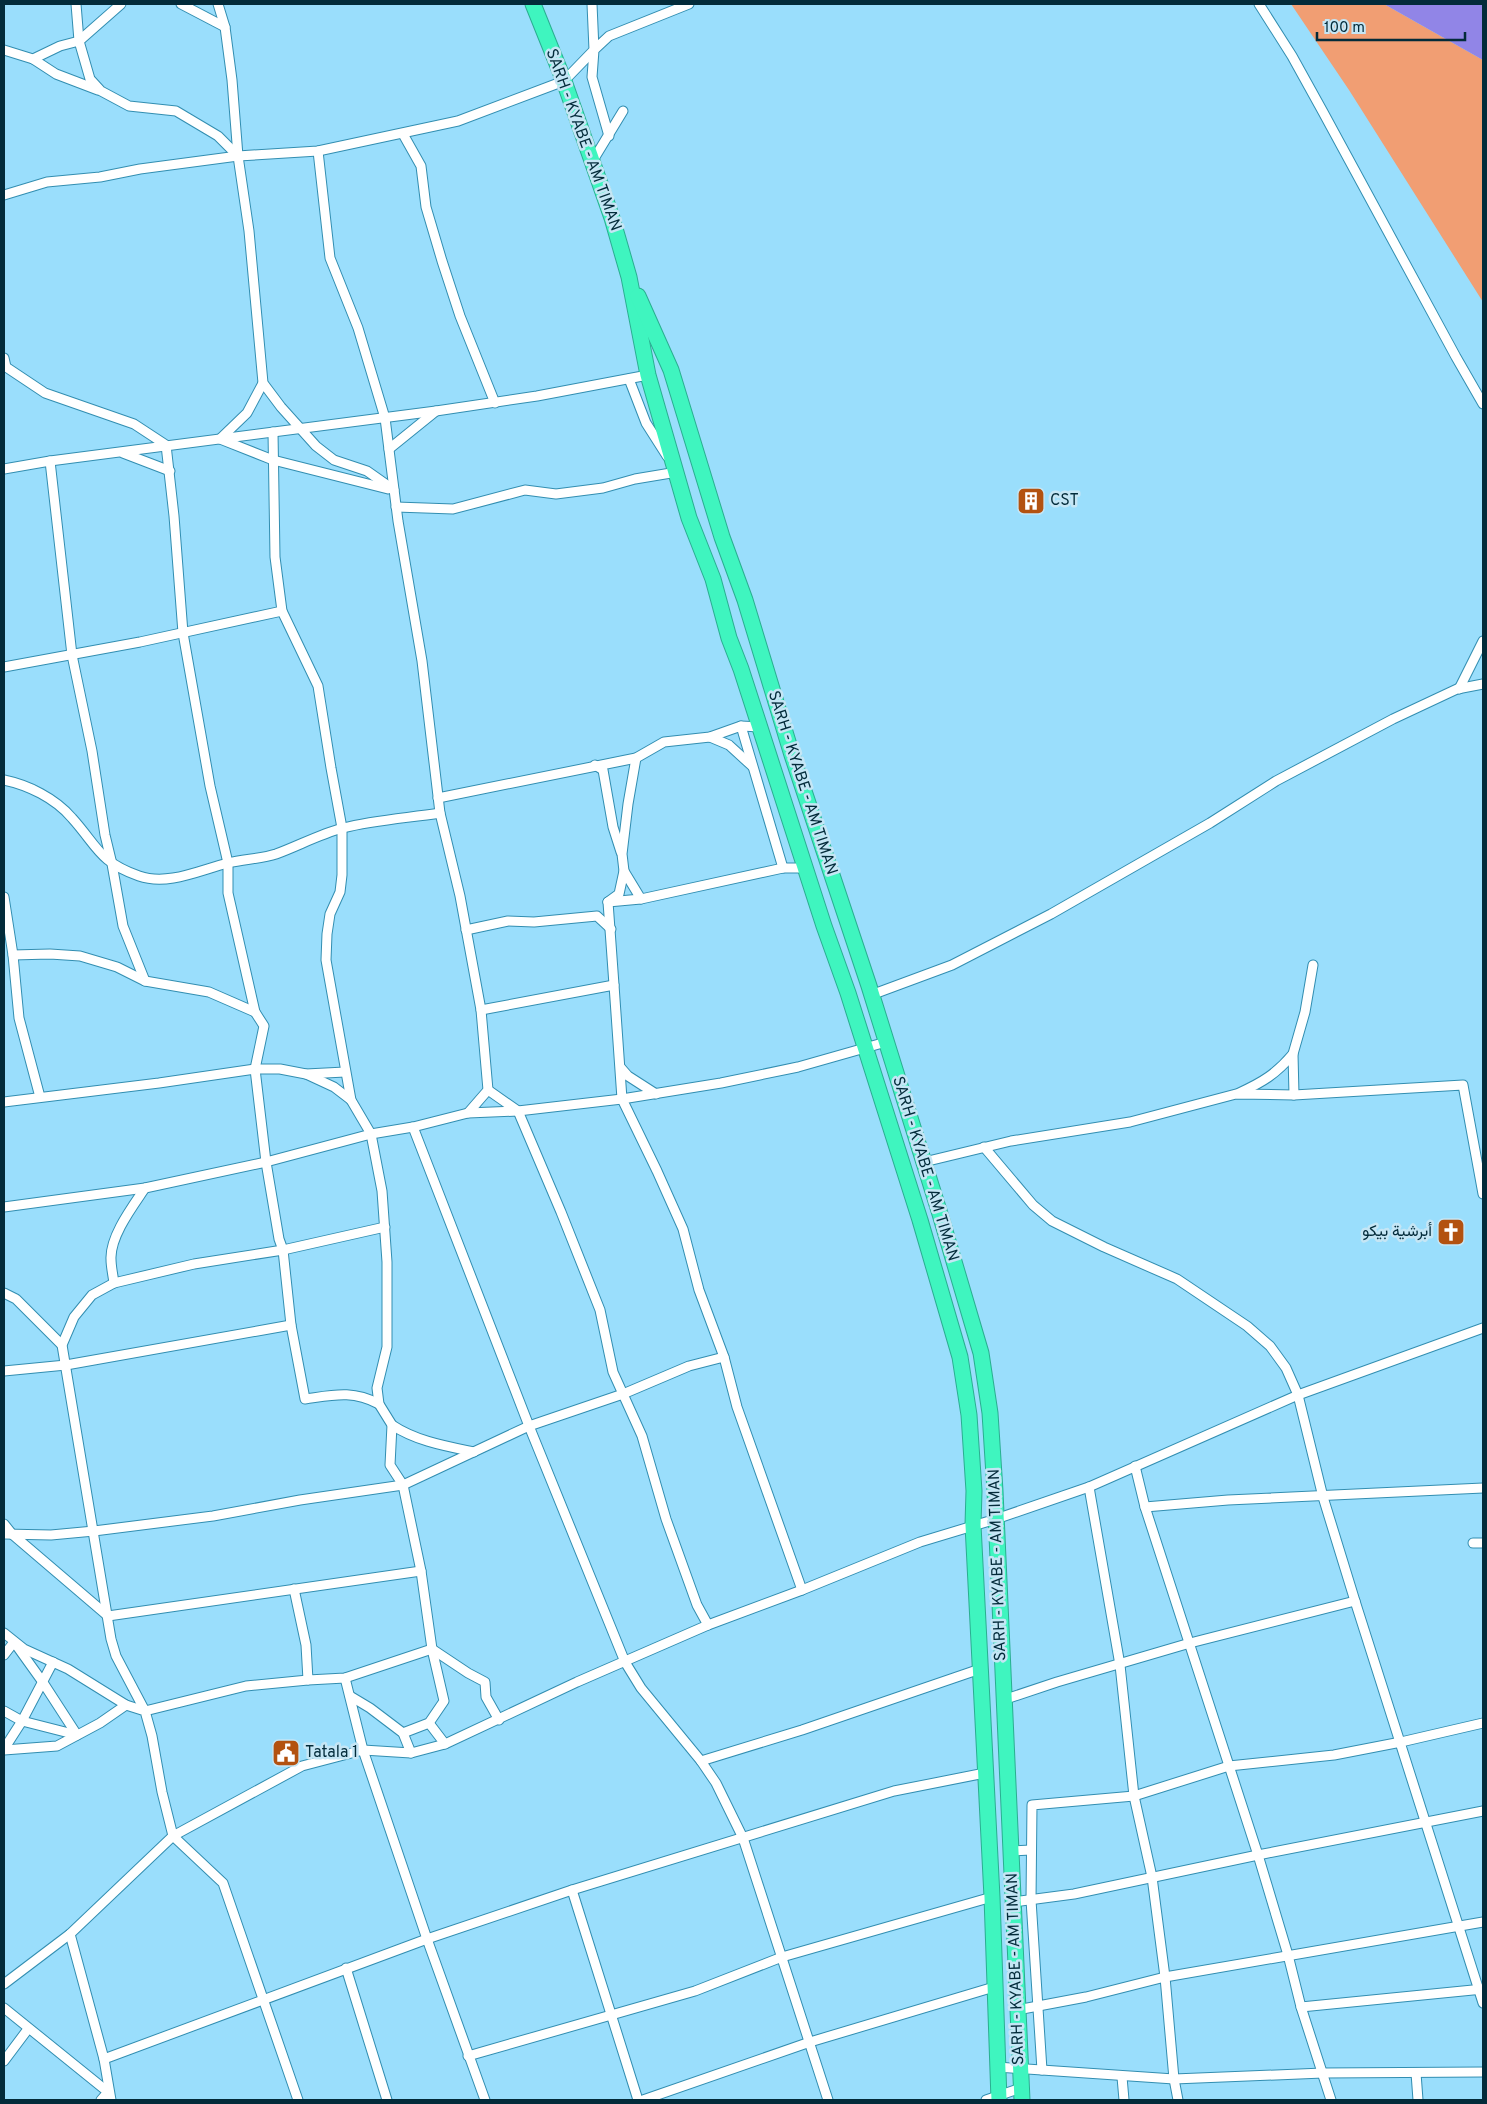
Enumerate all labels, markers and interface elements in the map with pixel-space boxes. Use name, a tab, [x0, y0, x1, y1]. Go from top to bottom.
scale bar	[1317, 10, 1464, 42]
text: 100 m	[1324, 19, 1365, 38]
street label: SARH - KYABE - AM TIMAN	[541, 46, 625, 234]
building icon: CST	[1016, 486, 1046, 516]
place label: CST	[1050, 491, 1079, 511]
street label: SARH - KYABE - AM TIMAN	[763, 688, 841, 878]
street label: SARH - KYABE - AM TIMAN	[887, 1074, 963, 1264]
church icon: أبرشية بيكو	[1436, 1217, 1466, 1247]
place label: أبرشية بيكو	[1362, 1222, 1432, 1242]
street label: SARH - KYABE - AM TIMAN	[985, 1468, 1011, 1662]
public building icon: Tatala 1	[271, 1738, 301, 1768]
place label: Tatala 1	[305, 1743, 358, 1763]
street label: SARH - KYABE - AM TIMAN	[1003, 1872, 1029, 2066]

